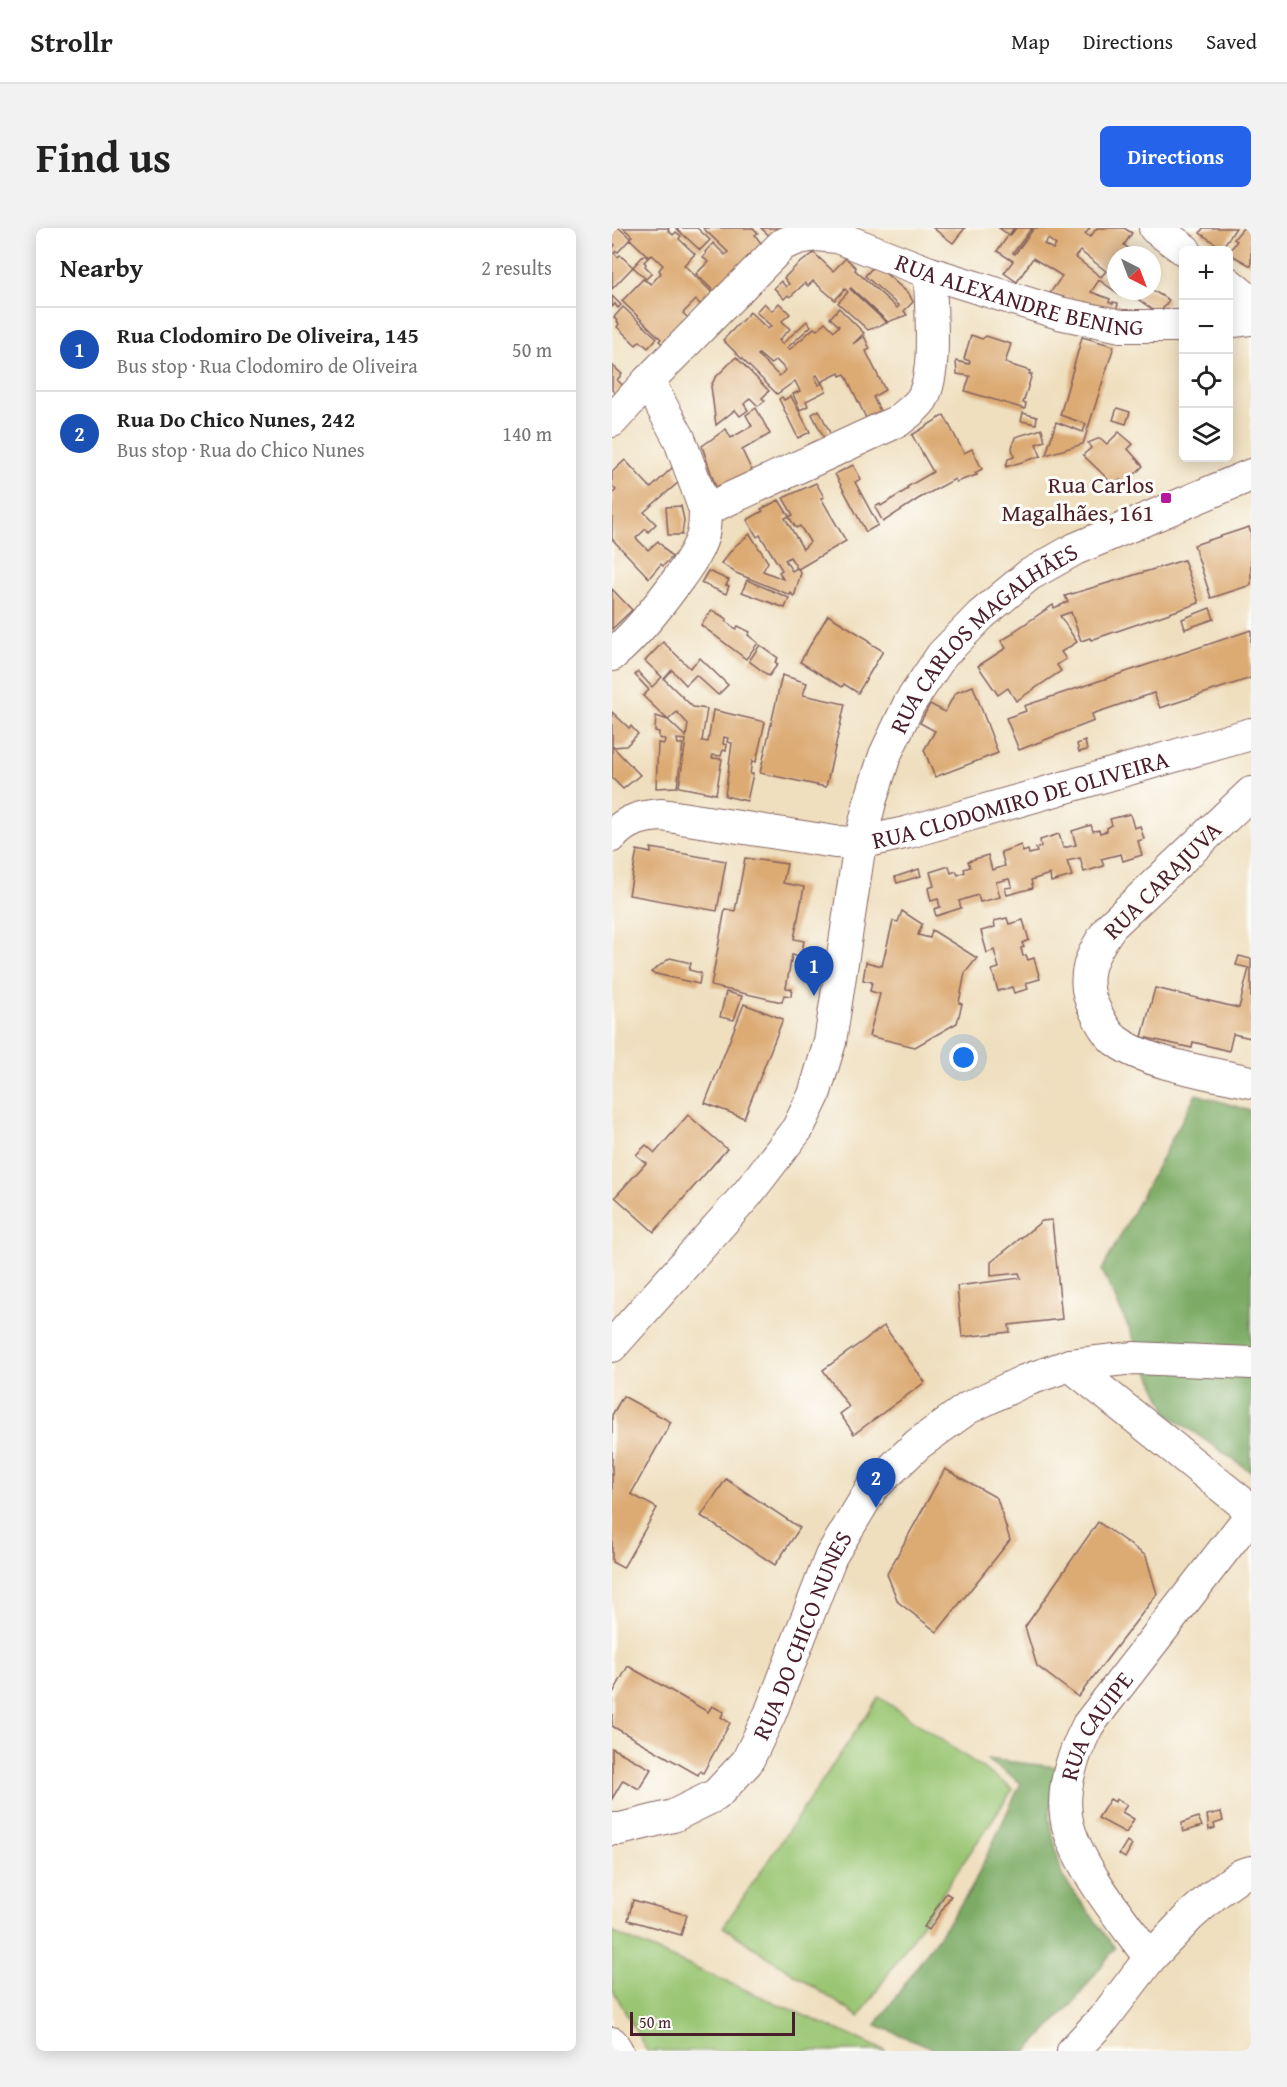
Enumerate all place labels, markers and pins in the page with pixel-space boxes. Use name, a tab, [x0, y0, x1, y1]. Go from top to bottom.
place label: Rua Carlos Magalhães, 161	[1002, 467, 1154, 530]
marker: Rua Carlos Magalhães, 161	[1159, 491, 1173, 505]
pin: 1	[794, 946, 834, 996]
pin: 2	[856, 1458, 896, 1508]

